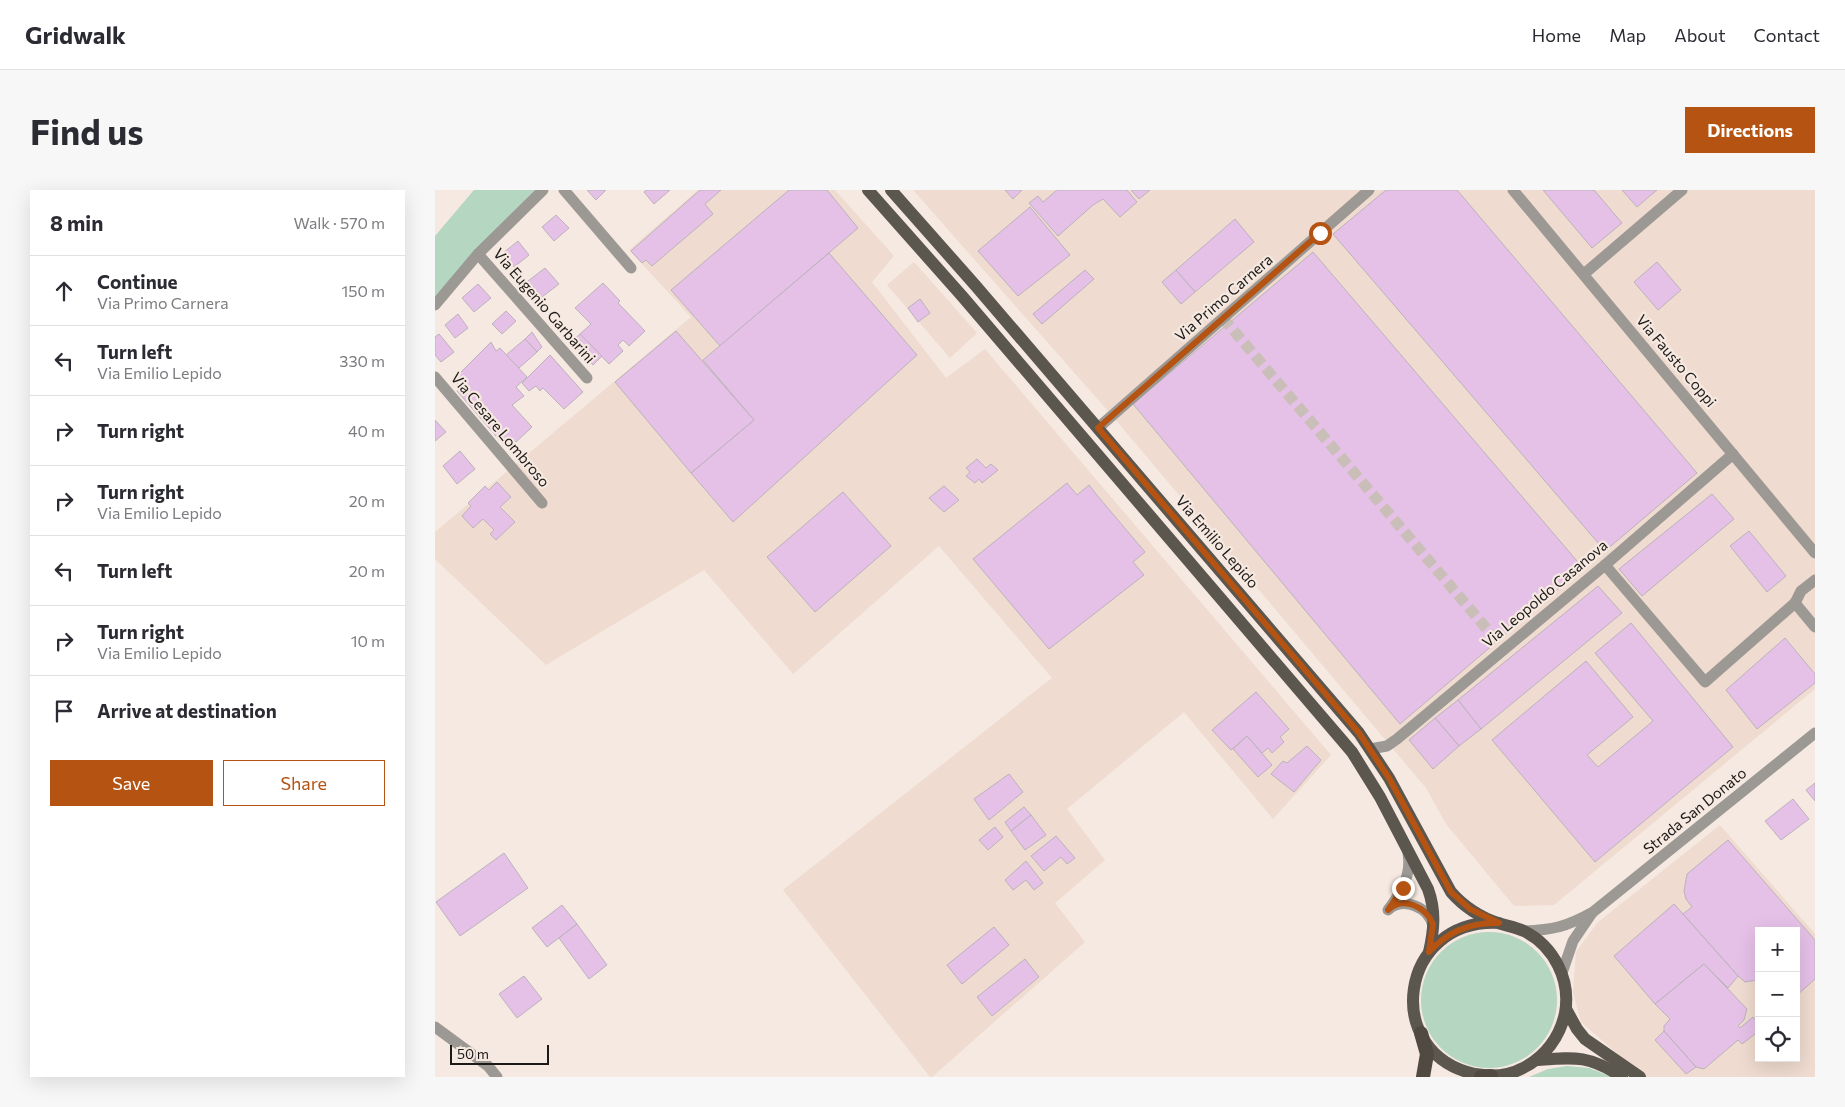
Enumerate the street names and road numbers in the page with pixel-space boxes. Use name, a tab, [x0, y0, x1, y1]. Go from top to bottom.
street label: Via Eugenio Garbarini	[490, 244, 600, 366]
street label: Via Primo Carnera	[1171, 250, 1276, 345]
street label: Via Fausto Coppi	[1633, 311, 1721, 410]
street label: Via Cesare Lombroso	[448, 368, 554, 490]
street label: Via Emilio Lepido	[1173, 491, 1263, 591]
street label: Via Leopoldo Casanova	[1478, 536, 1611, 651]
street label: Strada San Donato	[1639, 763, 1750, 857]

